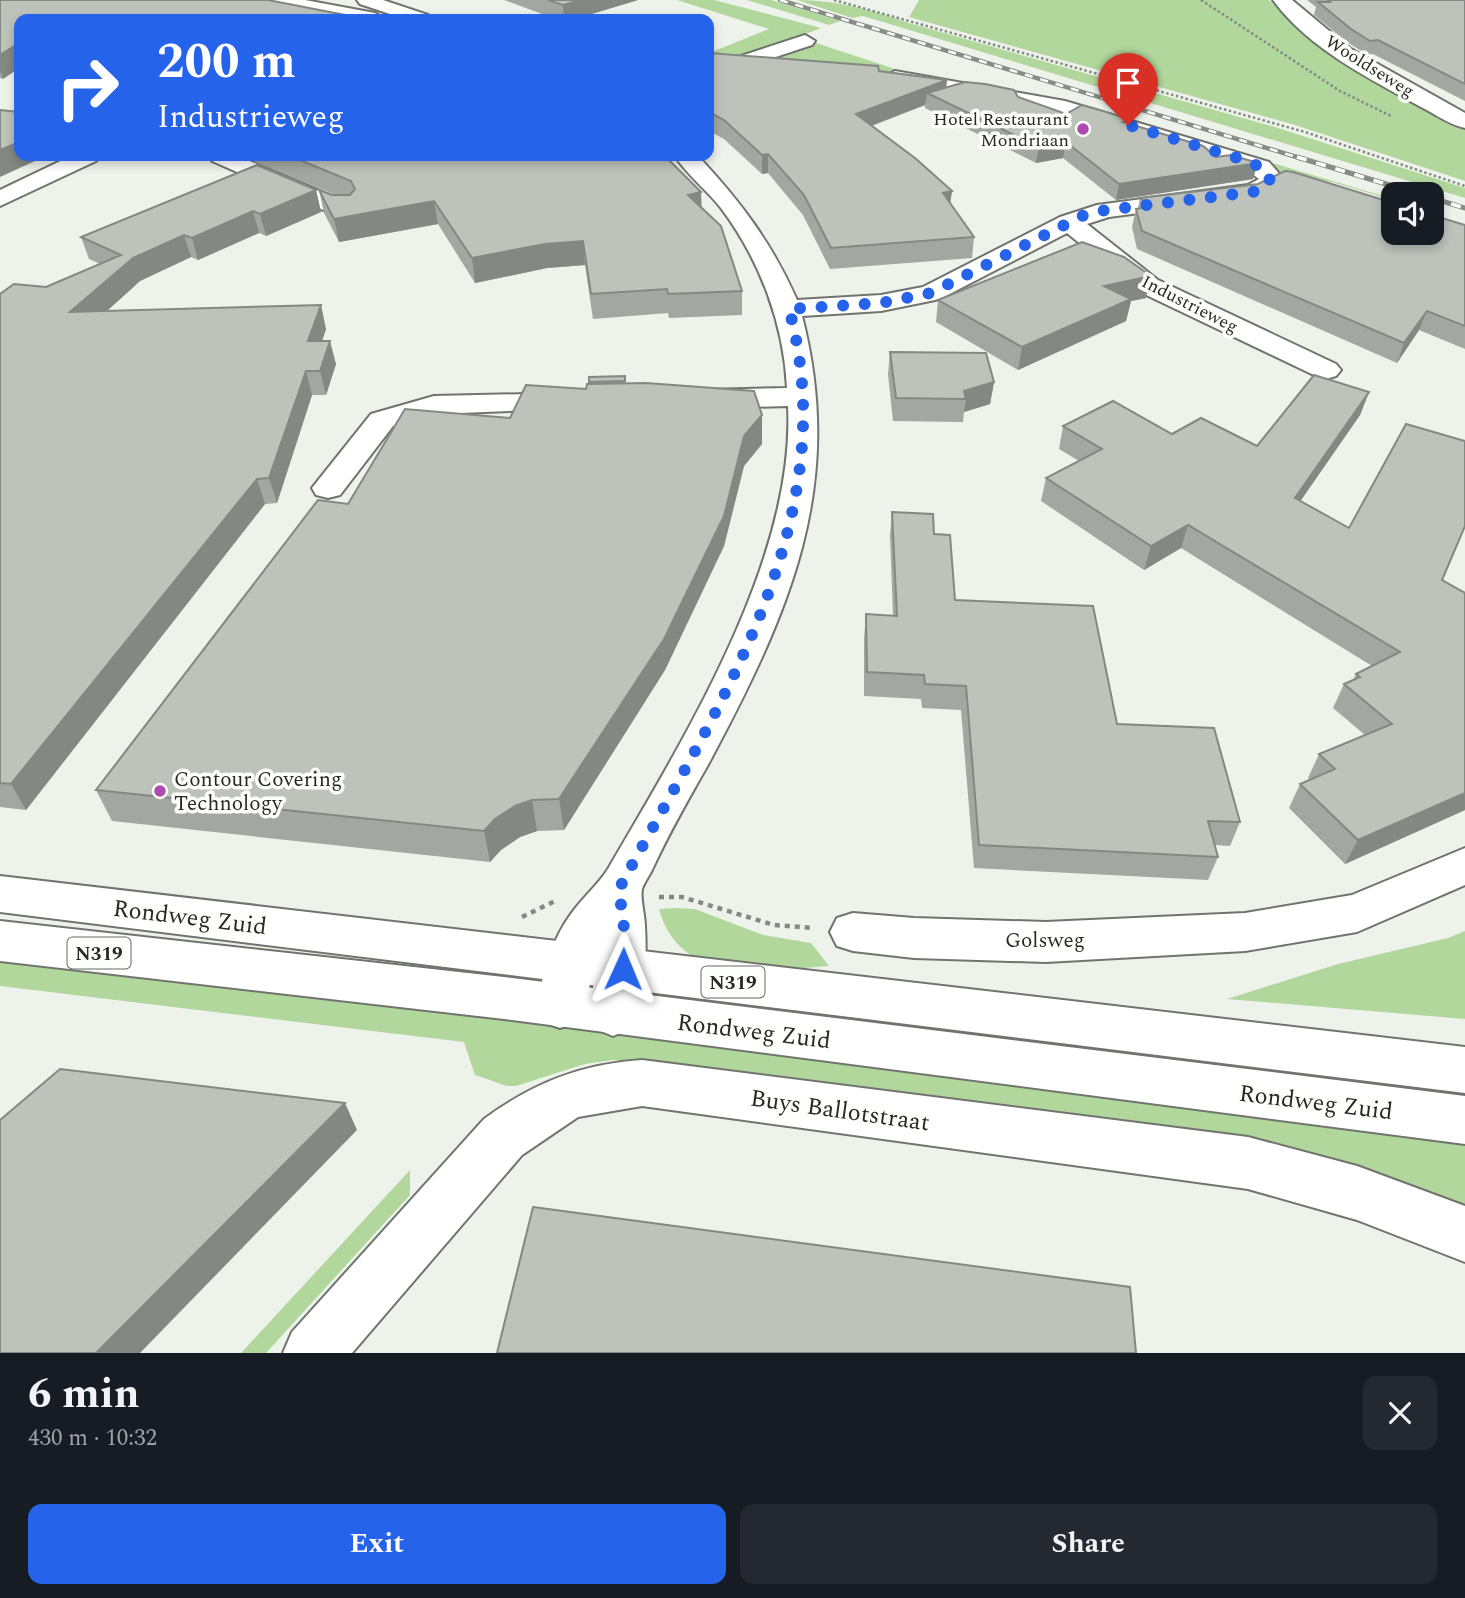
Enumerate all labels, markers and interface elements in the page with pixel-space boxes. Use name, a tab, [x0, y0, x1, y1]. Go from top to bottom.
text: 200 m	[157, 25, 296, 100]
street label: Wooldseweg	[1320, 28, 1420, 105]
icon: right	[42, 42, 133, 133]
pin	[1098, 53, 1158, 125]
icon: arrive	[1109, 64, 1147, 102]
text: Industrieweg	[157, 93, 344, 142]
place label: Hotel Restaurant Mondriaan	[933, 106, 1069, 154]
marker: Hotel Restaurant Mondriaan	[1075, 121, 1091, 137]
map controls	[1381, 182, 1444, 245]
button: sound	[1381, 182, 1444, 245]
street label: Industrieweg	[1137, 268, 1243, 340]
place label: Contour Covering Technology	[174, 764, 342, 820]
marker: Contour Covering Technology	[152, 783, 168, 799]
street label: Rondweg Zuid	[111, 891, 269, 945]
street label: Golsweg	[1005, 925, 1085, 957]
position arrow	[586, 932, 660, 1006]
road number: N319	[68, 937, 130, 968]
road number: N319	[702, 966, 764, 998]
street label: Rondweg Zuid	[675, 1005, 833, 1059]
street label: Rondweg Zuid	[1237, 1076, 1395, 1130]
street label: Buys Ballotstraat	[748, 1081, 932, 1141]
text: 6 min	[28, 1363, 140, 1426]
button: close	[1363, 1376, 1437, 1450]
text: 430 m · 10:32	[28, 1421, 157, 1456]
button: Exit	[28, 1504, 726, 1584]
button: Share	[740, 1504, 1437, 1584]

